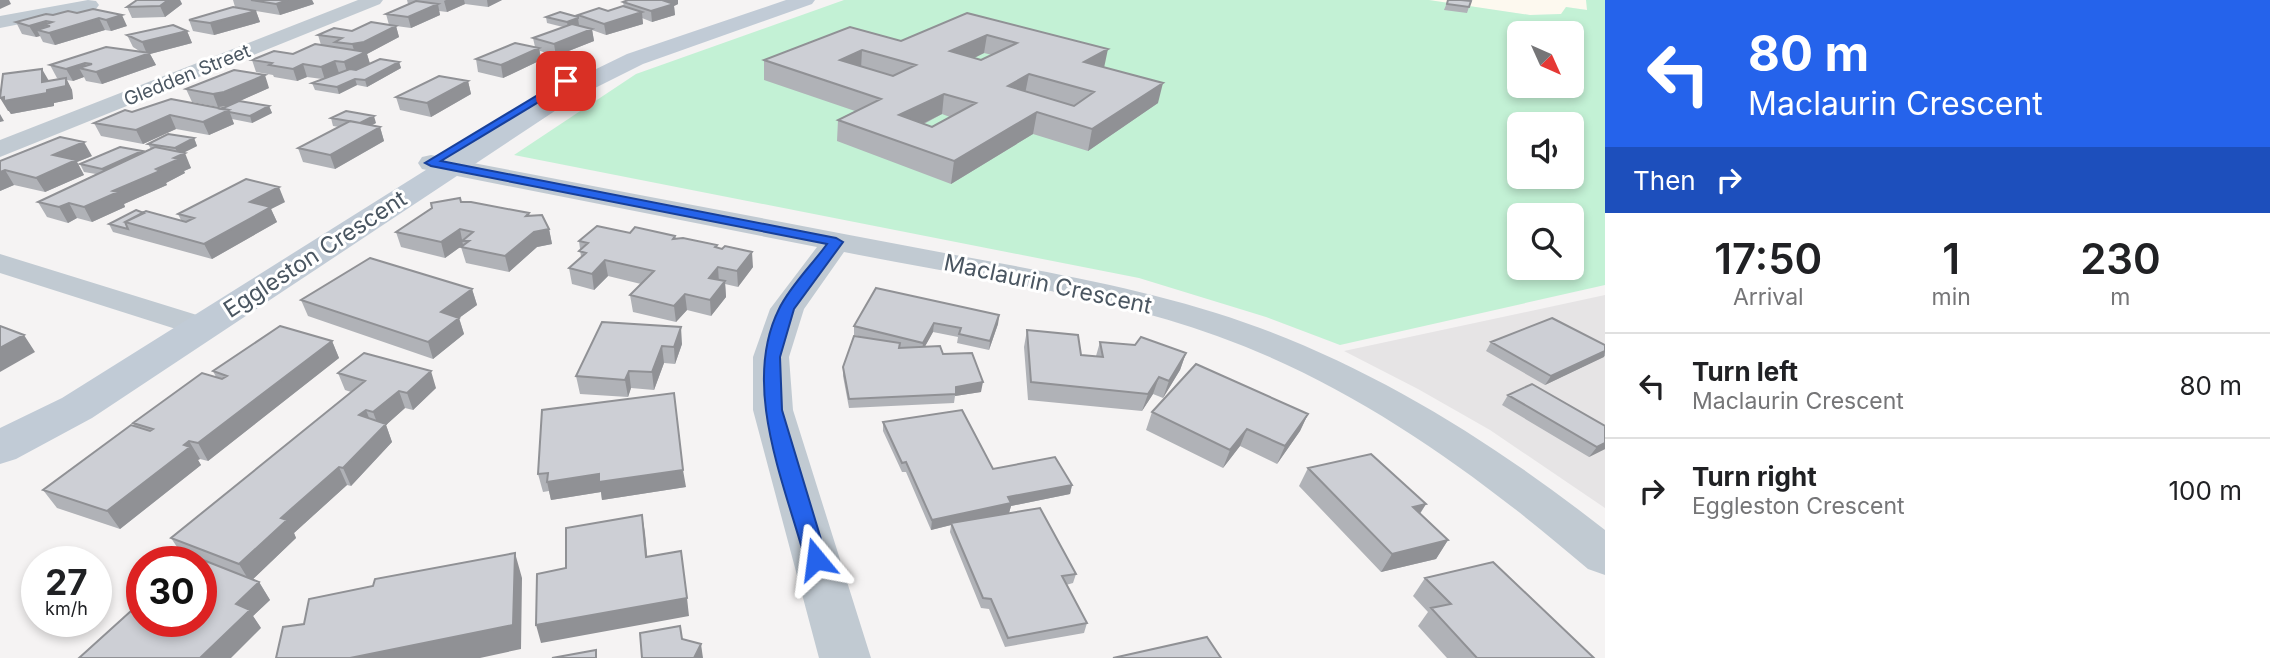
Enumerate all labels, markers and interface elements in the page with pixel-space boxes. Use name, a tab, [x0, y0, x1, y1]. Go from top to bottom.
north arrow	[1507, 21, 1584, 98]
map controls	[1507, 21, 1584, 280]
text: 80 m	[1748, 24, 1869, 83]
icon: left	[1633, 28, 1724, 119]
street label: Gledden Street	[120, 39, 254, 111]
pin	[536, 51, 596, 111]
icon: arrive	[547, 62, 585, 100]
text: Maclaurin Crescent	[1748, 84, 2043, 123]
button: sound	[1507, 112, 1584, 189]
icon: right	[1710, 161, 1748, 199]
text: Then	[1633, 165, 1696, 196]
street label: Eggleston Crescent	[218, 184, 412, 324]
button: search	[1507, 203, 1584, 280]
text: 17:50	[1714, 233, 1822, 284]
text: 1	[1942, 233, 1960, 284]
text: 230	[2080, 233, 2161, 284]
street label: Maclaurin Crescent	[941, 248, 1155, 320]
text: Arrival	[1733, 283, 1804, 311]
text: min	[1932, 283, 1971, 311]
text: m	[2110, 283, 2131, 311]
text: Turn left	[1692, 356, 1798, 387]
icon: left	[1633, 367, 1671, 405]
text: 80 m	[2179, 370, 2242, 401]
text: Maclaurin Crescent	[1692, 387, 1904, 415]
text: Turn right	[1692, 461, 1817, 492]
icon: right	[1633, 472, 1671, 510]
text: 100 m	[2169, 475, 2242, 506]
text: Eggleston Crescent	[1692, 492, 1905, 520]
position arrow	[779, 522, 853, 596]
speed limit sign: 30	[126, 546, 217, 637]
text: 27	[45, 561, 88, 603]
text: km/h	[45, 598, 88, 619]

